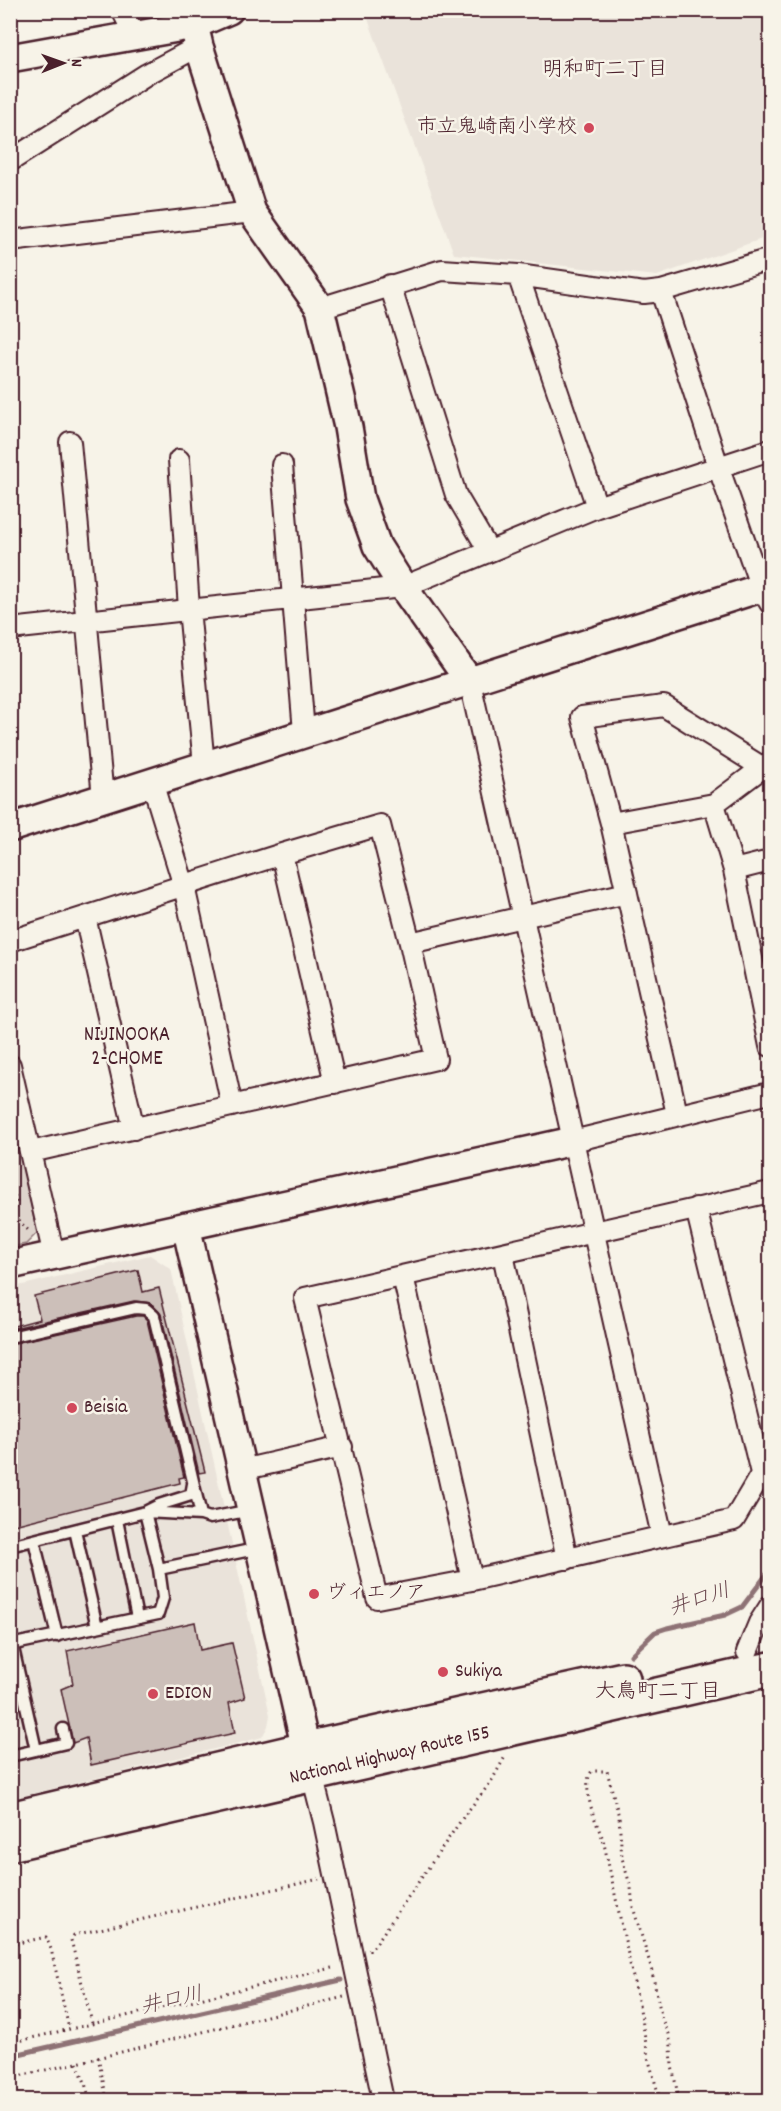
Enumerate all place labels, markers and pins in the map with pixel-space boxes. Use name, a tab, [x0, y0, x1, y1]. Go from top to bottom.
place label: 市立鬼崎南小学校	[417, 114, 577, 142]
marker: 市立鬼崎南小学校	[582, 121, 596, 135]
place label: Beisia	[84, 1394, 128, 1422]
marker: Beisia	[65, 1401, 79, 1415]
place label: ヴィエノア	[326, 1580, 426, 1608]
marker: ヴィエノア	[307, 1587, 321, 1601]
place label: Sukiya	[455, 1658, 502, 1686]
marker: Sukiya	[436, 1665, 450, 1679]
place label: EDION	[165, 1680, 212, 1708]
marker: EDION	[146, 1687, 160, 1701]

